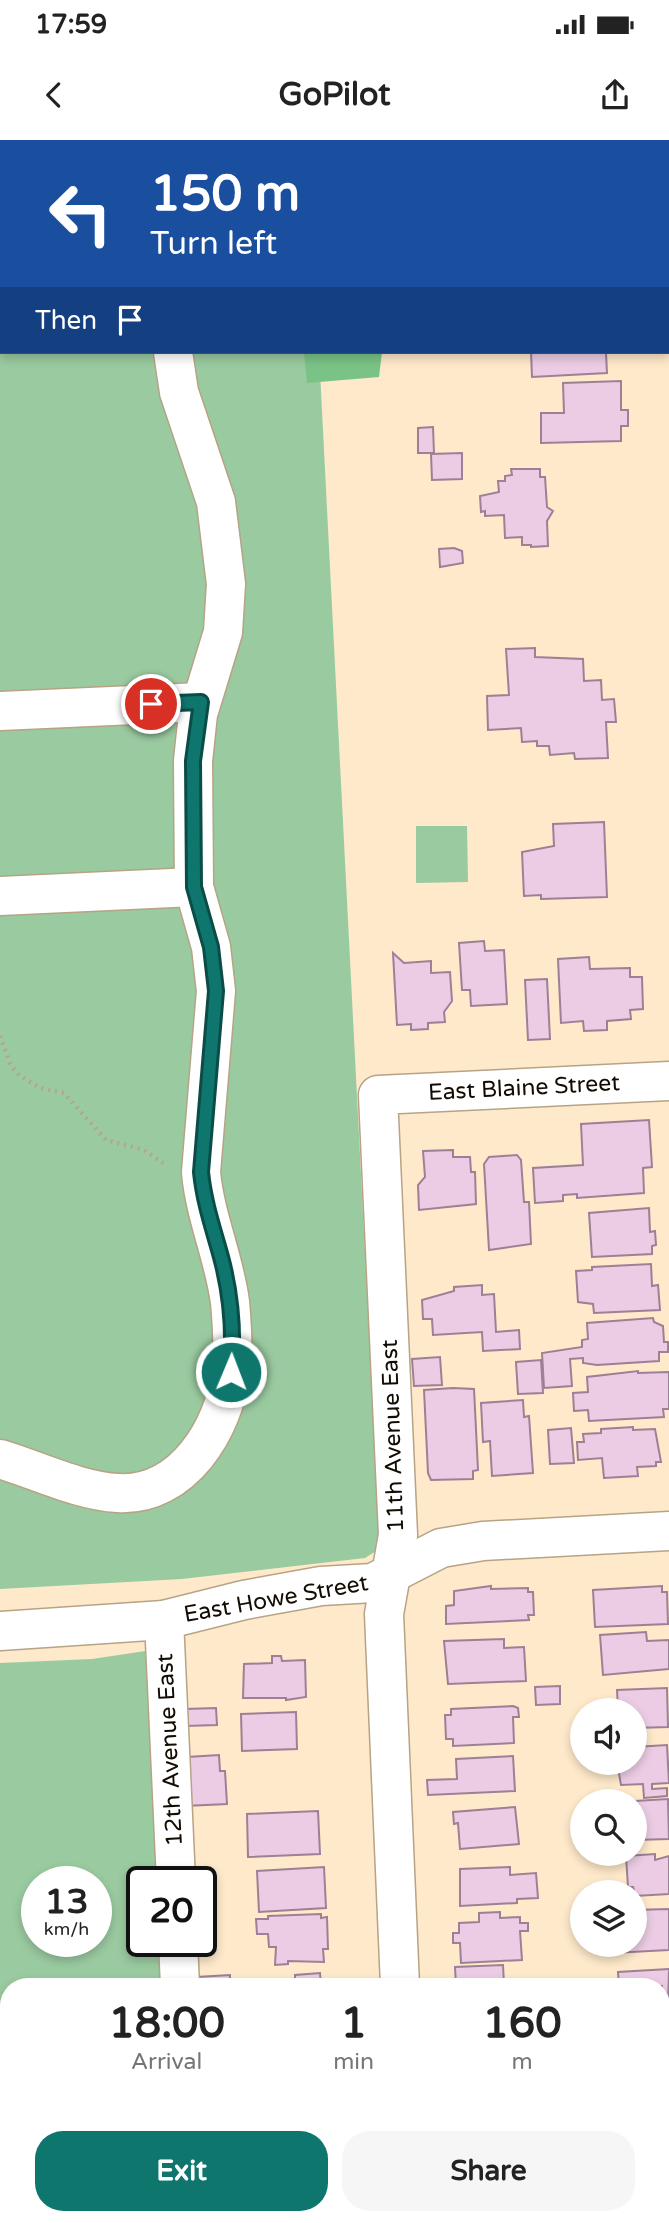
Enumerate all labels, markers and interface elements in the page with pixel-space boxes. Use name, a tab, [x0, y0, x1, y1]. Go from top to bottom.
text: 17:59	[35, 9, 107, 40]
icon: back	[35, 76, 73, 114]
text: GoPilot	[279, 76, 390, 114]
icon: share	[596, 76, 634, 114]
text: 150 m	[150, 165, 300, 224]
icon: left	[35, 168, 126, 259]
text: Turn left	[150, 225, 277, 263]
icon: arrive	[111, 301, 149, 339]
text: Then	[35, 305, 97, 336]
pin	[121, 674, 181, 734]
icon: arrive	[132, 685, 170, 723]
street label: East Blaine Street	[427, 1069, 621, 1107]
position arrow	[194, 1335, 268, 1409]
street label: 11th Avenue East	[376, 1339, 410, 1533]
street label: East Howe Street	[182, 1569, 371, 1629]
street label: 12th Avenue East	[151, 1653, 189, 1847]
map controls	[570, 1698, 647, 1957]
button: sound	[570, 1698, 647, 1775]
button: search	[570, 1789, 647, 1866]
speed limit sign: 20	[126, 1866, 217, 1957]
button: layers	[570, 1880, 647, 1957]
text: 13	[45, 1881, 88, 1923]
text: km/h	[44, 1918, 89, 1940]
text: 18:00	[108, 1998, 225, 2049]
text: 1	[340, 1998, 367, 2049]
text: 160	[482, 1998, 562, 2049]
text: Arrival	[131, 2048, 202, 2076]
text: min	[333, 2048, 374, 2076]
text: m	[511, 2048, 533, 2076]
button: Exit	[35, 2131, 328, 2211]
button: Share	[342, 2131, 635, 2211]

